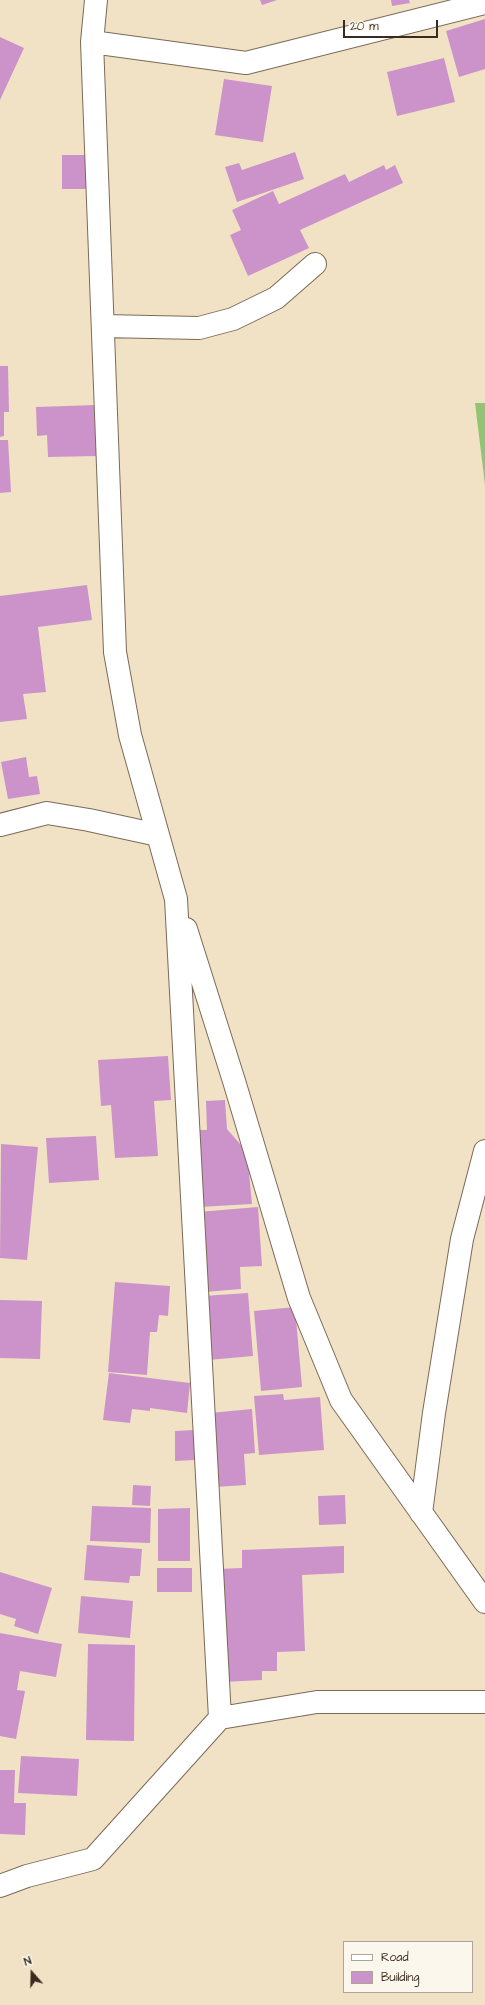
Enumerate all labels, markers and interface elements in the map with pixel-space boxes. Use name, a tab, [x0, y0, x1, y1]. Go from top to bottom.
scale bar	[345, 12, 440, 38]
text: 20 m	[350, 18, 379, 35]
legend	[343, 1941, 473, 1993]
text: Road	[381, 1949, 409, 1966]
north arrow	[12, 1953, 52, 1993]
text: N	[22, 1953, 34, 1969]
text: Building	[381, 1969, 419, 1986]

